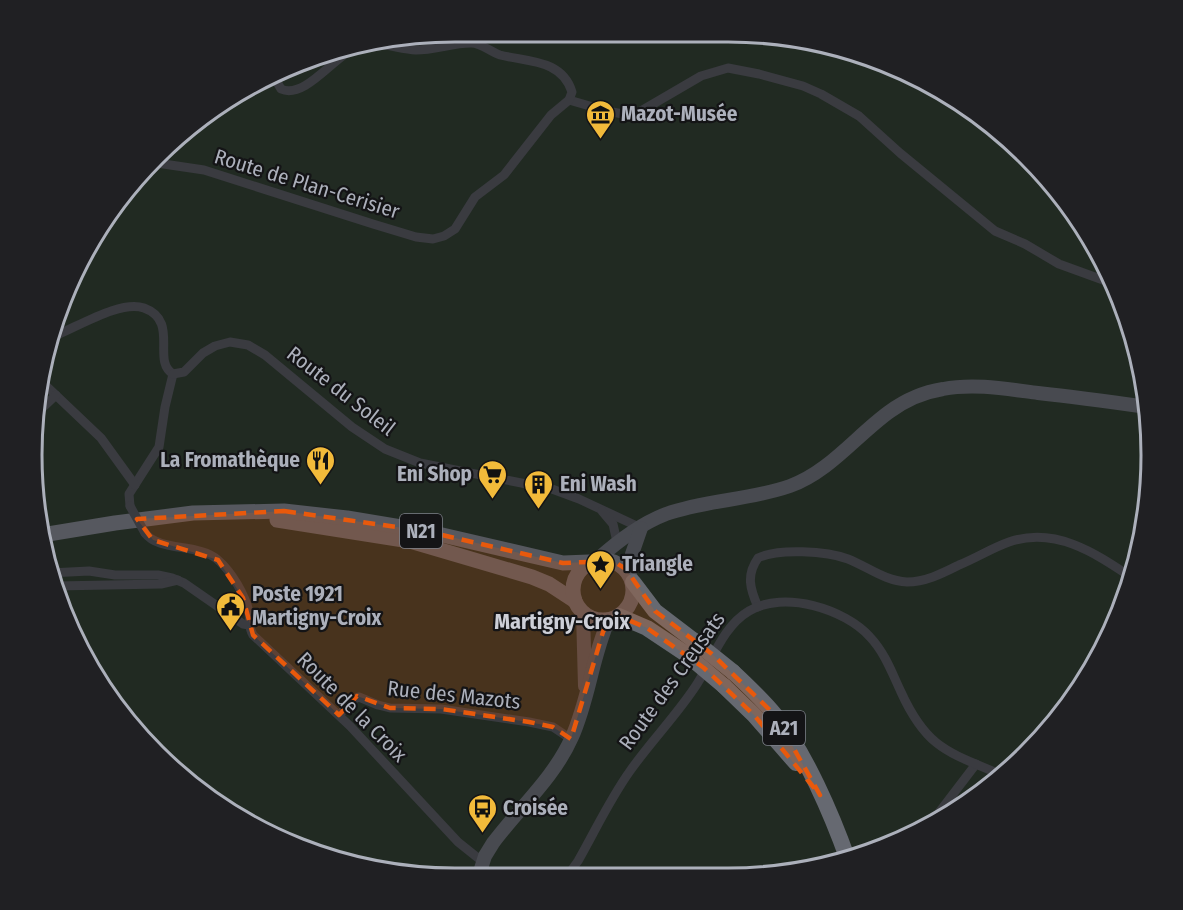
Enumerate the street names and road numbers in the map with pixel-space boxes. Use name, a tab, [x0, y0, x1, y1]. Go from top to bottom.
street label: Route de Plan-Cerisier	[211, 143, 403, 225]
street label: Route du Soleil	[282, 341, 401, 442]
road number: N21	[400, 514, 442, 548]
street label: Route des Creusats	[613, 607, 731, 755]
street label: Route de la Croix	[292, 647, 413, 768]
street label: Rue des Mazots	[386, 675, 522, 715]
road number: A21	[763, 711, 805, 745]

